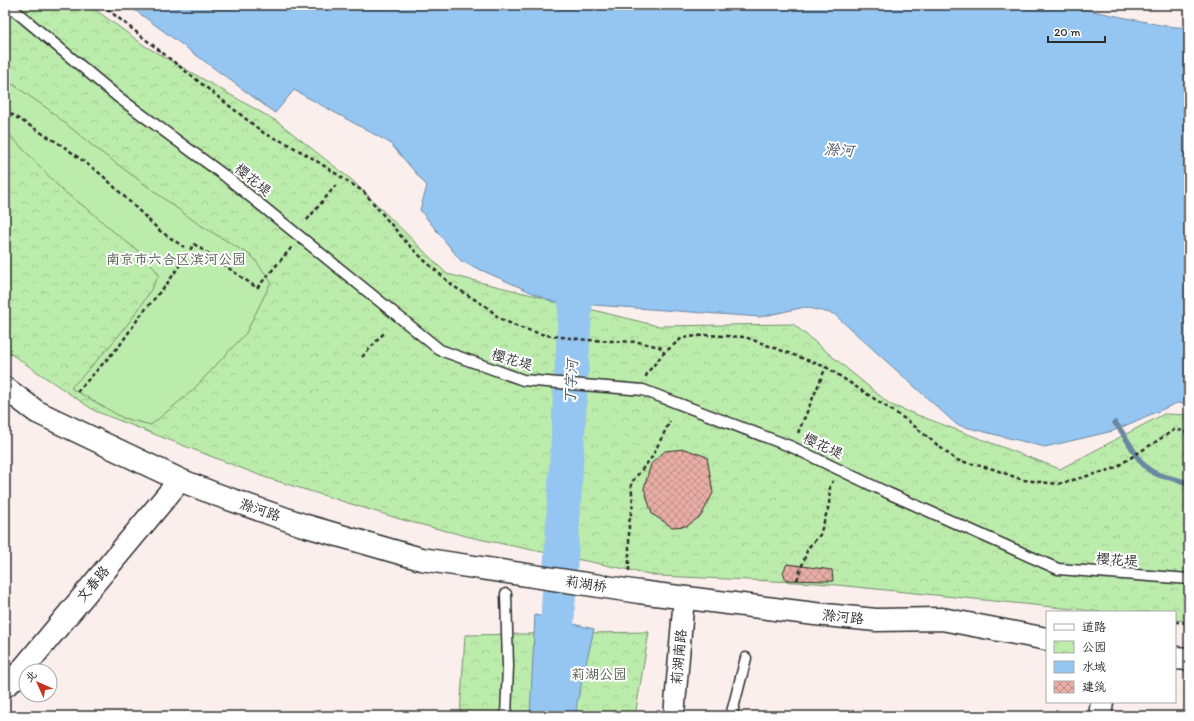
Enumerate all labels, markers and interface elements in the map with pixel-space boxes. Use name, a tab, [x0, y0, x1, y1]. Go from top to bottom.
scale bar	[1048, 18, 1105, 44]
text: 20 m	[1054, 25, 1081, 39]
water label: 滁河	[823, 140, 858, 160]
street label: 樱花堤	[231, 160, 275, 200]
park label: 南京市六合区滨河公园	[106, 251, 246, 268]
street label: 樱花堤	[489, 346, 535, 374]
water label: 丁字河	[561, 356, 581, 405]
street label: 樱花堤	[800, 429, 846, 463]
street label: 滁河路	[237, 495, 283, 525]
street label: 樱花堤	[1095, 550, 1139, 570]
street label: 文春路	[73, 562, 113, 606]
street label: 莉湖桥	[564, 573, 608, 595]
street label: 滁河路	[821, 606, 865, 628]
legend	[1046, 611, 1176, 703]
text: 道路	[1082, 620, 1106, 634]
street label: 莉湖南路	[668, 628, 690, 686]
text: 公园	[1082, 640, 1106, 654]
text: 水域	[1082, 660, 1106, 674]
north arrow	[18, 663, 58, 703]
park label: 莉湖公园	[571, 666, 627, 683]
text: 北	[23, 668, 40, 685]
text: 建筑	[1082, 680, 1106, 694]

